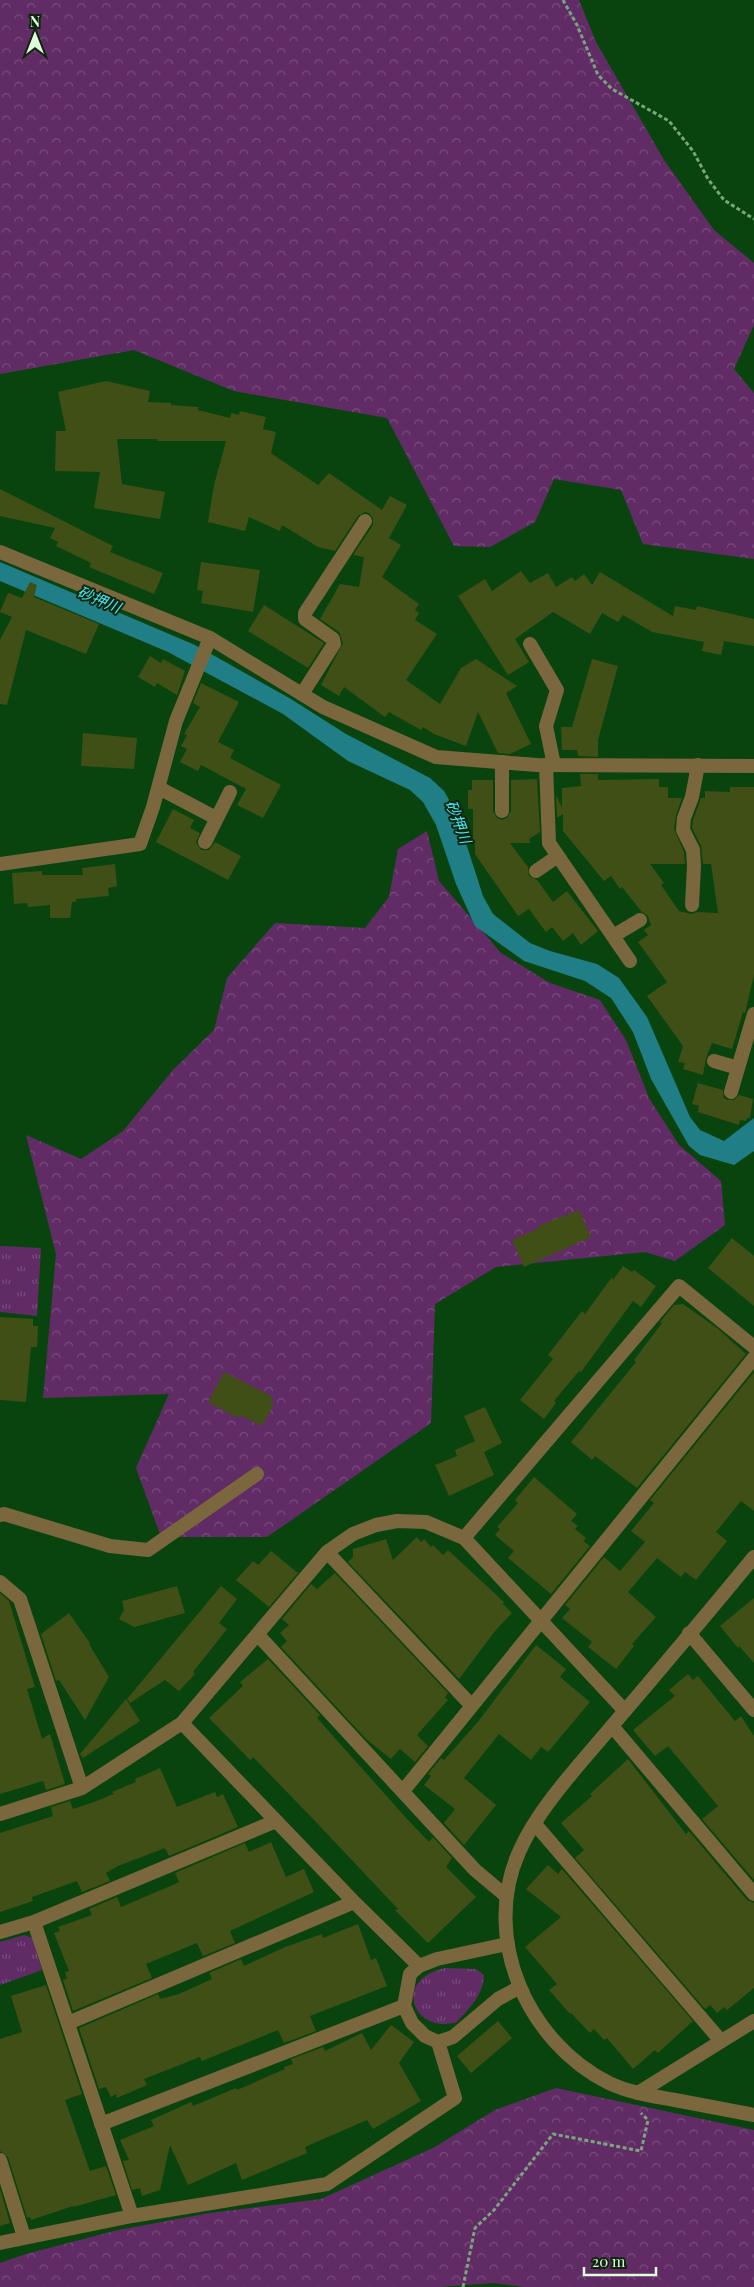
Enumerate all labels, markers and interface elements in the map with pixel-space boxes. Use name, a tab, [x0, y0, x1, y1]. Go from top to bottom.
north arrow	[10, 10, 60, 60]
text: N	[30, 12, 40, 31]
water label: 砂押川	[75, 581, 126, 618]
water label: 砂押川	[442, 797, 477, 848]
scale bar	[584, 2244, 656, 2276]
text: 20 m	[592, 2251, 626, 2271]

